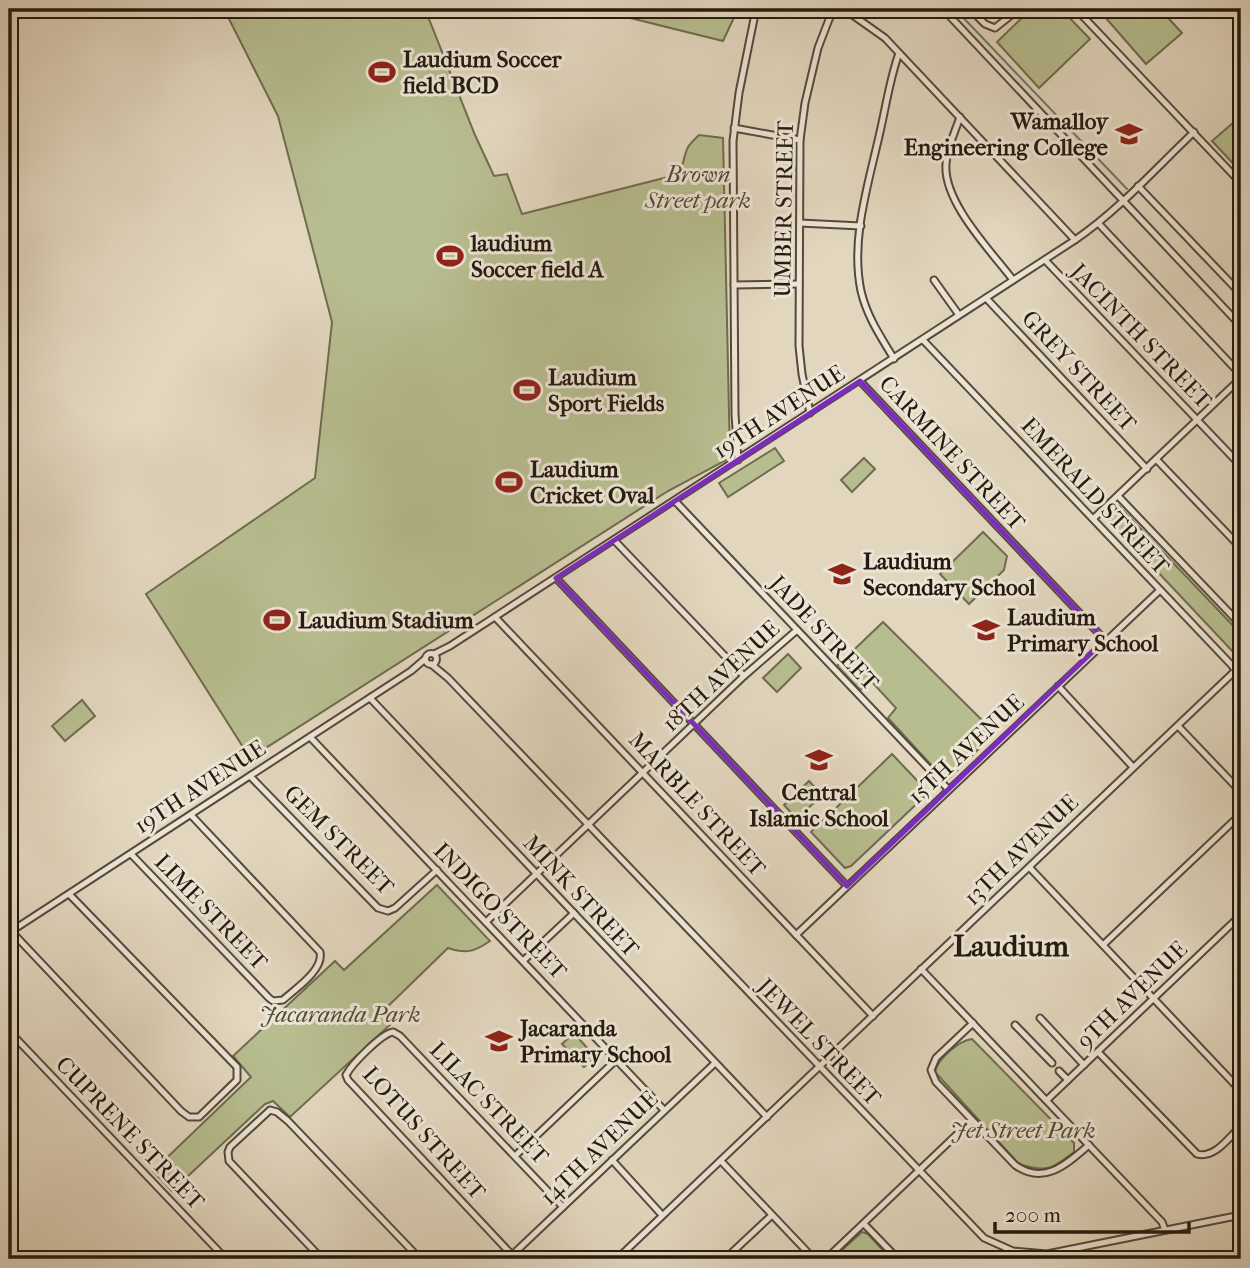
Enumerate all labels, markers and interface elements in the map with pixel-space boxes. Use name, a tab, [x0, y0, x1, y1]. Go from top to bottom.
place label: Laudium Soccer field BCD	[403, 46, 563, 99]
sports icon: Laudium Soccer field BCD	[367, 57, 397, 87]
place label: Wamalloy Engineering College	[904, 108, 1110, 161]
school or university icon: Wamalloy Engineering College	[1114, 119, 1144, 149]
street label: UMBER STREET	[769, 120, 799, 298]
park label: Brown Street park	[644, 161, 751, 214]
place label: laudium Soccer field A	[470, 230, 605, 283]
sports icon: laudium Soccer field A	[435, 241, 465, 271]
street label: JACINTH STREET	[1064, 256, 1217, 414]
street label: GREY STREET	[1016, 305, 1142, 437]
street label: 19TH AVENUE	[708, 360, 850, 464]
place label: Laudium Sport Fields	[548, 364, 665, 417]
street label: CARMINE STREET	[874, 370, 1031, 536]
sports icon: Laudium Sport Fields	[512, 375, 542, 405]
street label: EMERALD STREET	[1015, 412, 1175, 580]
place label: Laudium Cricket Oval	[530, 456, 655, 509]
sports icon: Laudium Cricket Oval	[494, 467, 524, 497]
place label: Laudium Secondary School	[863, 548, 1036, 601]
school or university icon: Laudium Secondary School	[827, 559, 857, 589]
street label: JADE STREET	[763, 569, 884, 696]
place label: Laudium Primary School	[1007, 604, 1159, 657]
sports icon: Laudium Stadium	[262, 605, 292, 635]
place label: Laudium Stadium	[298, 607, 474, 634]
street label: 18TH AVENUE	[657, 615, 785, 737]
school or university icon: Laudium Primary School	[971, 615, 1001, 645]
street label: 15TH AVENUE	[902, 688, 1030, 810]
street label: MARBLE STREET	[623, 726, 771, 882]
street label: 19TH AVENUE	[129, 735, 271, 839]
school or university icon: Central Islamic School	[804, 745, 834, 775]
place label: Central Islamic School	[749, 779, 889, 832]
street label: GEM STREET	[279, 780, 400, 901]
street label: 13TH AVENUE	[958, 789, 1084, 911]
street label: MINK STREET	[518, 829, 645, 963]
street label: INDIGO STREET	[428, 837, 572, 985]
street label: LIME STREET	[149, 849, 273, 976]
district label: Laudium	[953, 929, 1070, 964]
street label: 9TH AVENUE	[1071, 936, 1193, 1054]
street label: JEWEL STREET	[750, 972, 887, 1111]
park label: Jacaranda Park	[260, 1001, 420, 1028]
place label: Jacaranda Primary School	[518, 1015, 672, 1068]
school or university icon: Jacaranda Primary School	[484, 1026, 514, 1056]
street label: LILAC STREET	[424, 1036, 554, 1170]
street label: CUPRENE STREET	[50, 1051, 210, 1215]
street label: LOTUS STREET	[357, 1061, 491, 1206]
street label: 14TH AVENUE	[535, 1085, 663, 1211]
park label: Jet Street Park	[950, 1117, 1096, 1144]
scale bar	[995, 1191, 1189, 1235]
text: 200 m	[1005, 1203, 1061, 1227]

